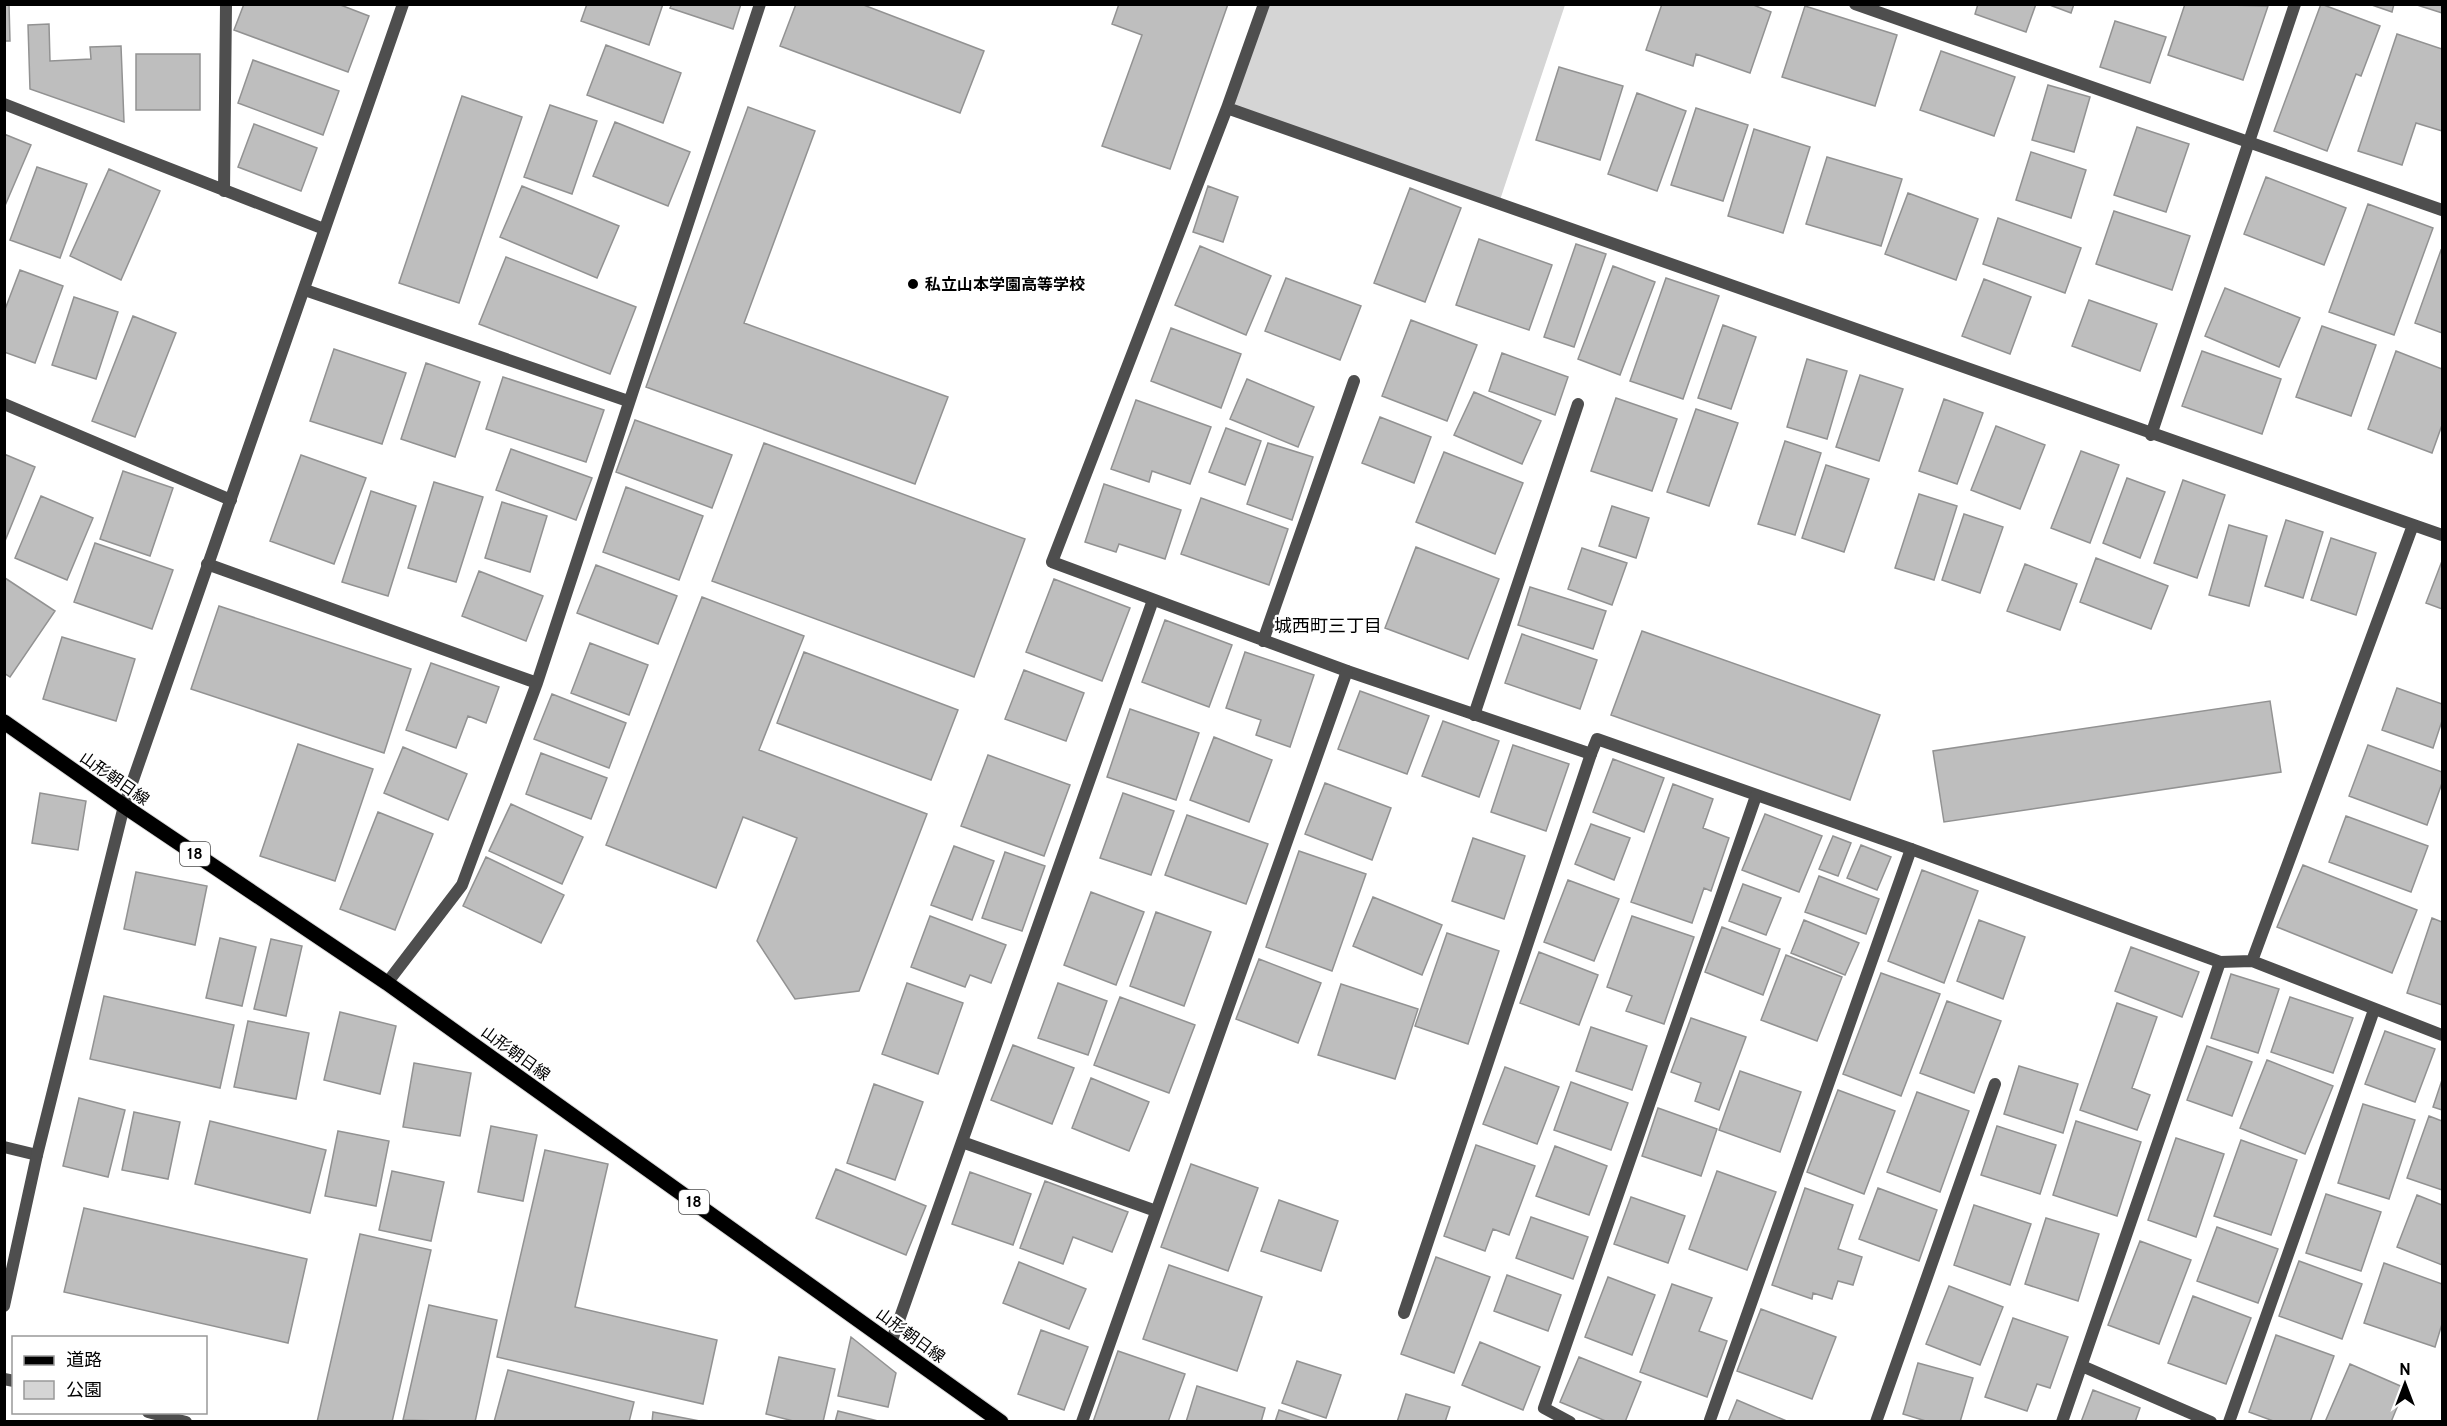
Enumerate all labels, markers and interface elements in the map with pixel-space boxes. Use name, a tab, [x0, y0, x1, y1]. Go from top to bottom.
place label: 私立山本学園高等学校	[925, 276, 1085, 296]
marker: 私立山本学園高等学校	[906, 277, 920, 291]
district label: 城西町三丁目	[1274, 616, 1382, 639]
street label: 山形朝日線	[75, 748, 152, 811]
road number: 18	[180, 842, 210, 866]
street label: 山形朝日線	[477, 1023, 553, 1086]
road number: 18	[679, 1190, 709, 1214]
street label: 山形朝日線	[872, 1305, 948, 1368]
legend	[12, 1336, 207, 1414]
text: 道路	[66, 1350, 102, 1373]
north arrow	[2375, 1354, 2435, 1414]
text: N	[2399, 1361, 2411, 1381]
text: 公園	[66, 1380, 102, 1403]

